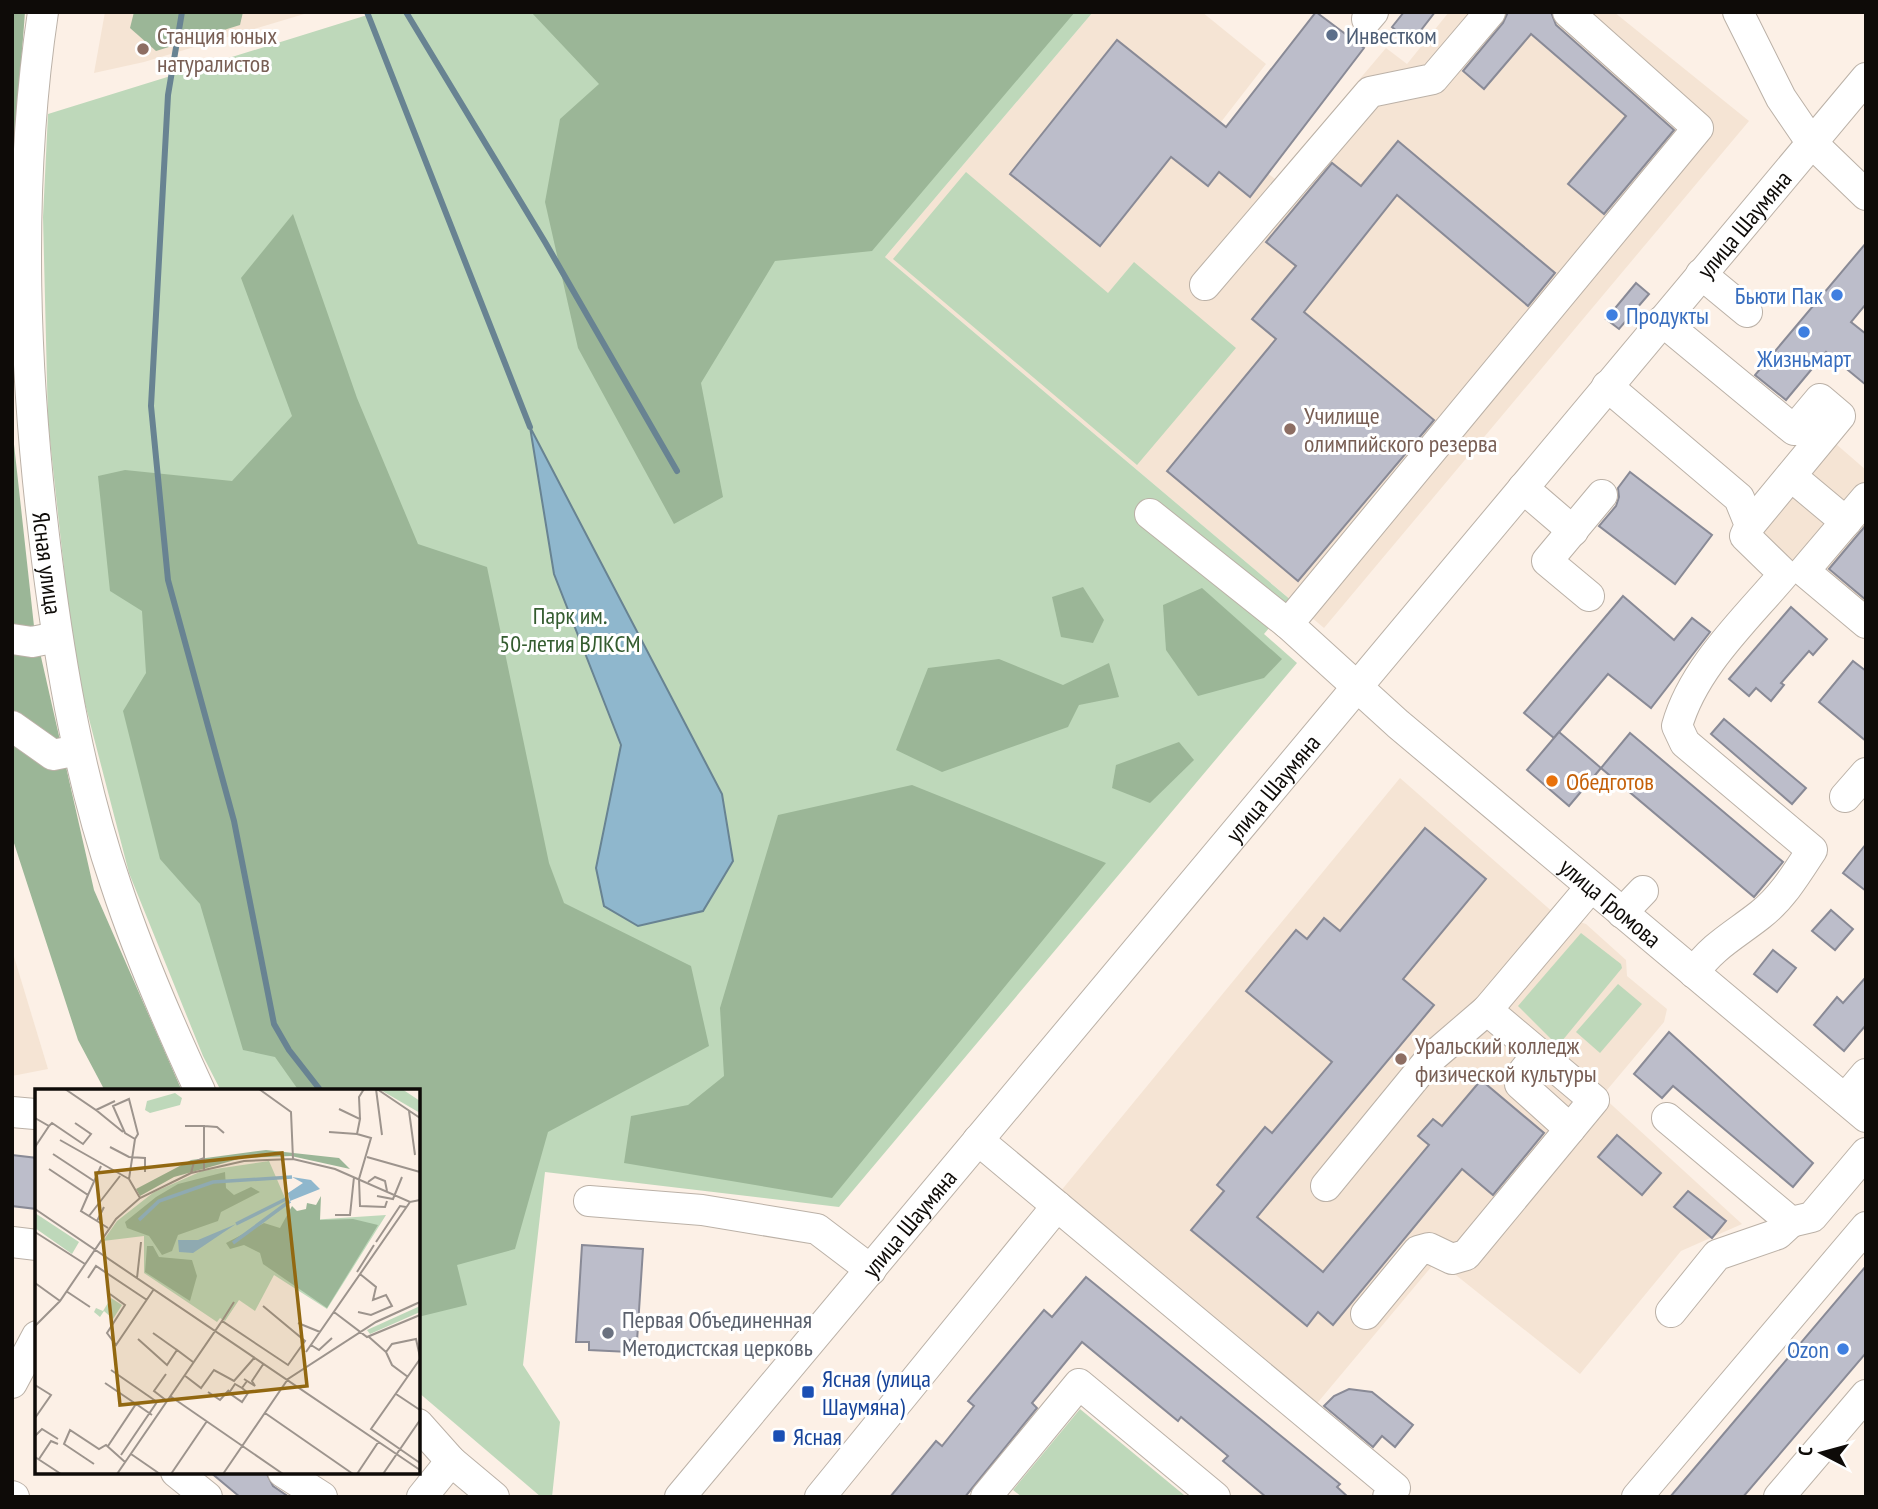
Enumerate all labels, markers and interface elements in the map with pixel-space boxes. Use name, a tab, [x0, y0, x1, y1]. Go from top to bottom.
place label: Станция юных натуралистов	[157, 20, 277, 79]
place label: Инвестком	[1346, 20, 1437, 51]
marker: Инвестком	[1324, 27, 1340, 43]
marker: Станция юных натуралистов	[135, 41, 151, 57]
street label: улица Шаумяна	[1690, 164, 1798, 285]
place label: Бьюти Пак	[1735, 280, 1824, 311]
marker: Бьюти Пак	[1829, 287, 1845, 303]
place label: Продукты	[1626, 300, 1709, 331]
marker: Продукты	[1604, 307, 1620, 323]
marker: Жизньмарт	[1796, 324, 1812, 340]
place label: Жизньмарт	[1756, 343, 1851, 374]
place label: Училище олимпийского резерва	[1304, 400, 1497, 459]
marker: Училище олимпийского резерва	[1282, 421, 1298, 437]
street label: Ясная улица	[26, 510, 70, 617]
park label: Парк им. 50-летия ВЛКСМ	[499, 600, 641, 659]
street label: улица Шаумяна	[1218, 728, 1327, 848]
place label: Обедготов	[1566, 766, 1654, 797]
marker: Обедготов	[1544, 773, 1560, 789]
street label: улица Громова	[1553, 851, 1668, 954]
place label: Уральский колледж физической культуры	[1415, 1030, 1597, 1089]
marker: Уральский колледж физической культуры	[1393, 1051, 1409, 1067]
inset map	[35, 1089, 420, 1474]
street label: улица Шаумяна	[855, 1163, 963, 1284]
place label: Первая Объединенная Методистская церковь	[622, 1304, 813, 1363]
marker: Первая Объединенная Методистская церковь	[600, 1325, 616, 1341]
place label: Ozon	[1787, 1334, 1829, 1365]
marker: Ozon	[1835, 1341, 1851, 1357]
place label: Ясная (улица Шаумяна)	[822, 1363, 931, 1422]
marker: Ясная (улица Шаумяна)	[800, 1384, 816, 1400]
north arrow	[1787, 1418, 1857, 1488]
place label: Ясная	[793, 1421, 842, 1452]
marker: Ясная	[771, 1428, 787, 1444]
text: С	[1793, 1445, 1818, 1457]

